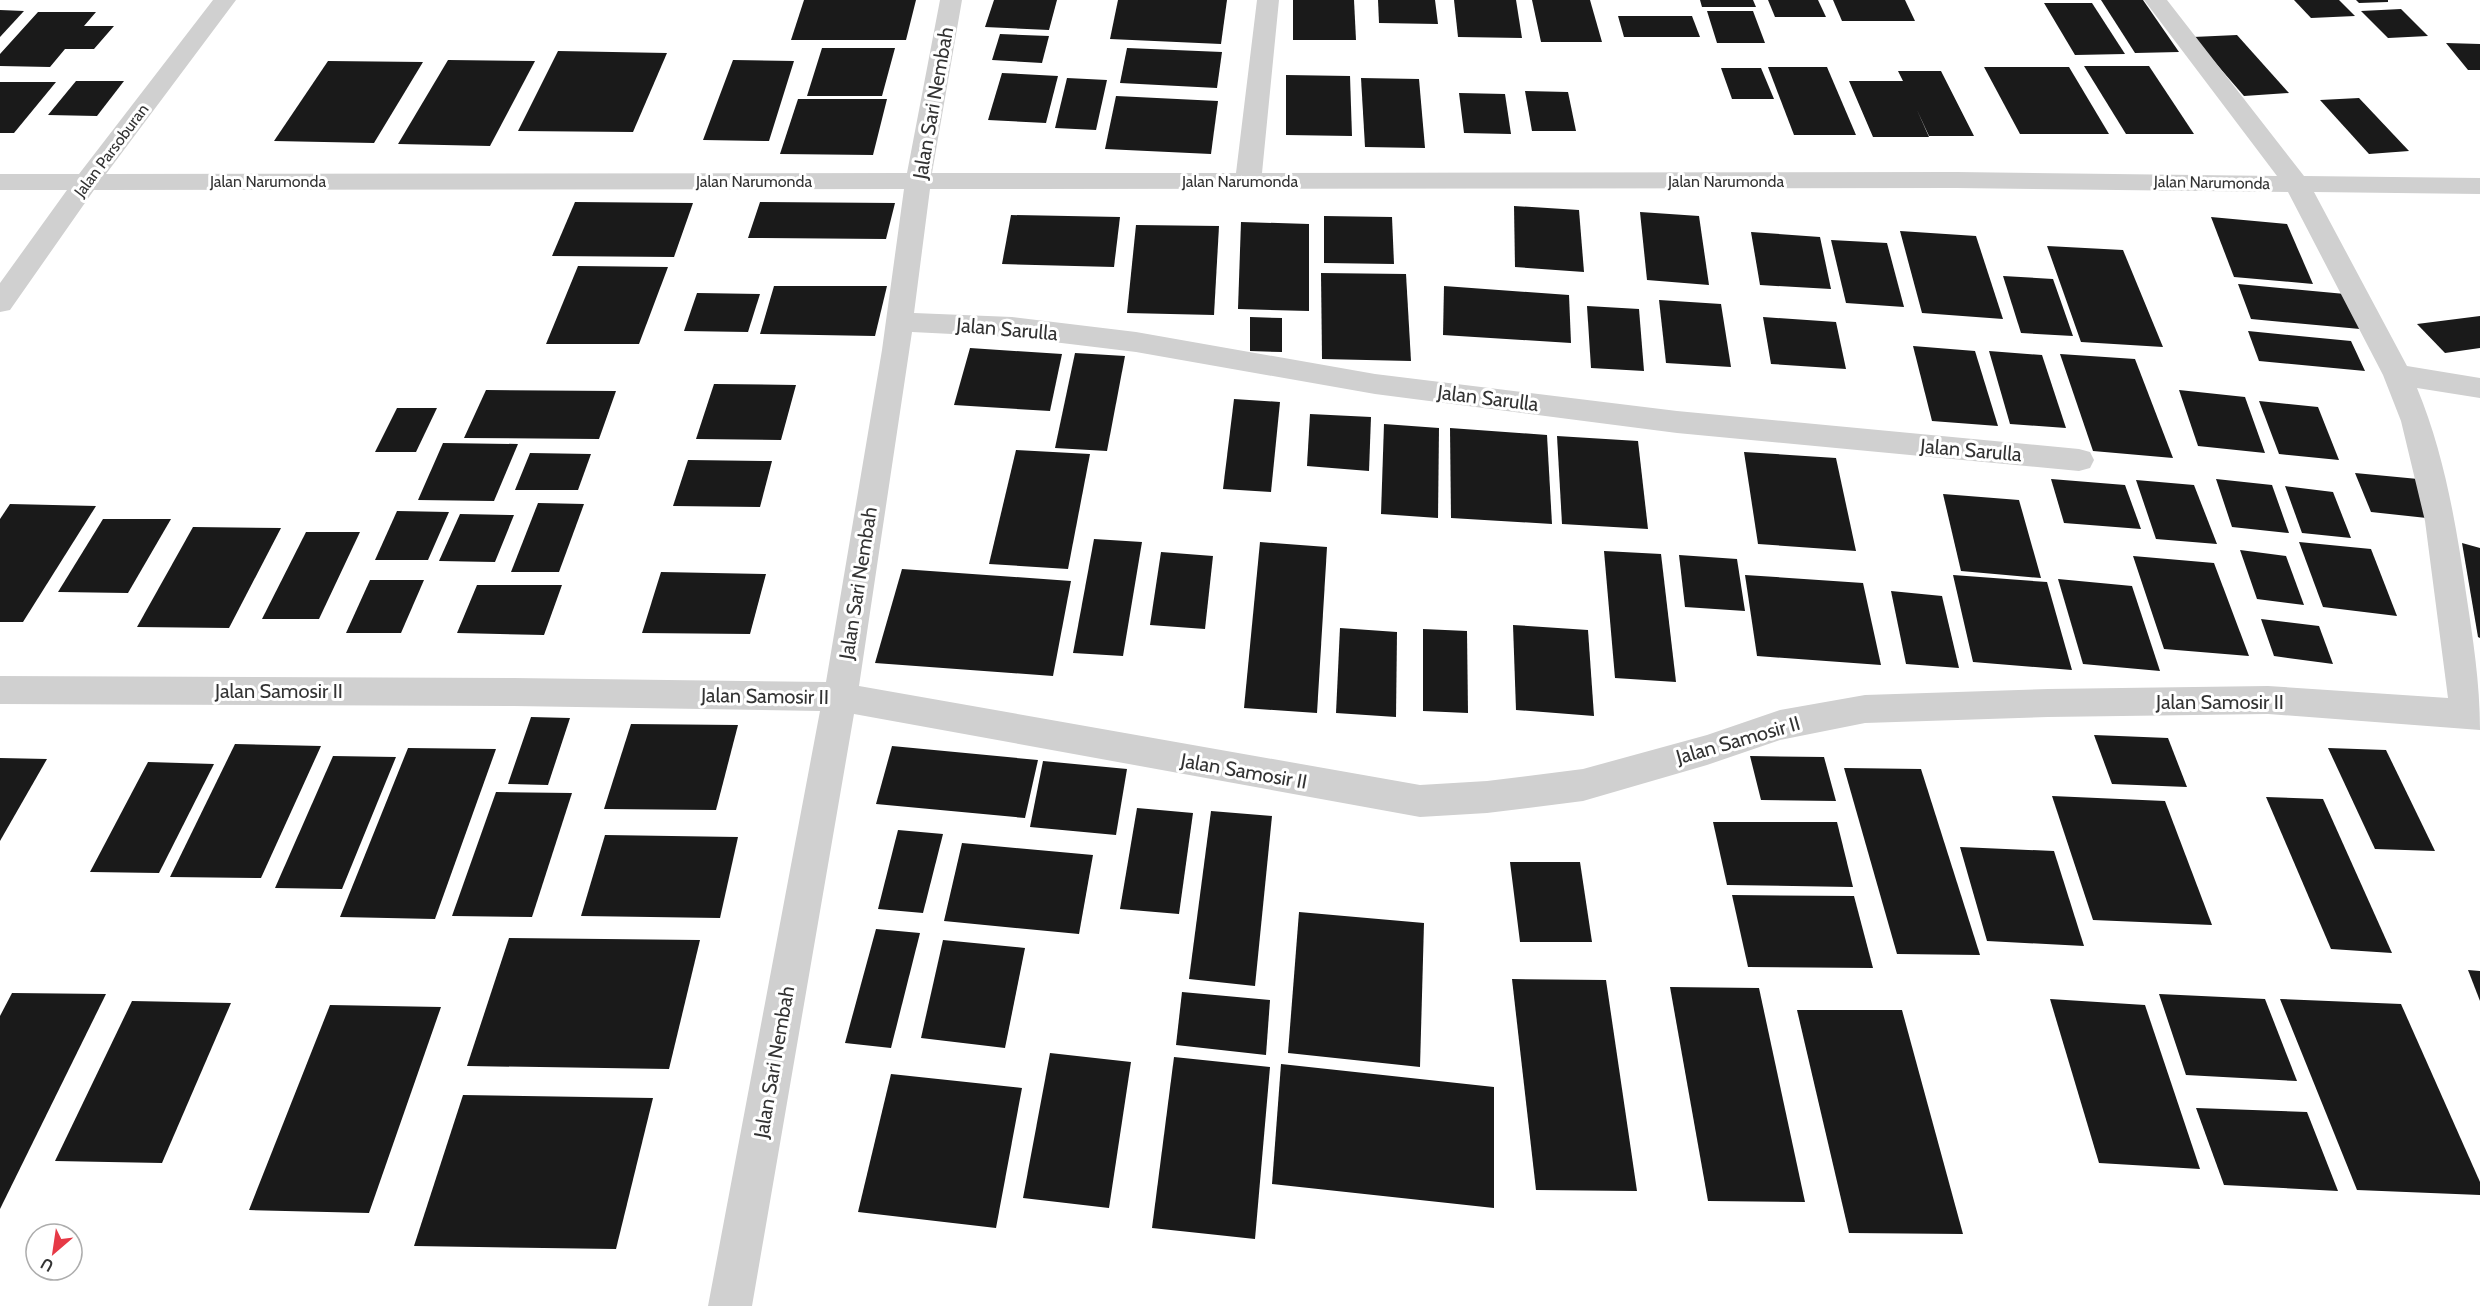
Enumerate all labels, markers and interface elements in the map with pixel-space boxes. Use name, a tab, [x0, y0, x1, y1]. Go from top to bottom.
street label: Jalan Sari Nembah	[908, 25, 958, 182]
street label: Jalan Parsoburan	[70, 100, 153, 201]
street label: Jalan Narumonda	[209, 172, 326, 191]
street label: Jalan Narumonda	[695, 172, 812, 191]
street label: Jalan Narumonda	[1181, 172, 1298, 191]
street label: Jalan Narumonda	[1667, 172, 1784, 191]
street label: Jalan Narumonda	[2153, 172, 2271, 193]
street label: Jalan Sarulla	[954, 313, 1059, 345]
street label: Jalan Sarulla	[1435, 380, 1540, 416]
street label: Jalan Sarulla	[1918, 434, 2023, 466]
street label: Jalan Sari Nembah	[834, 505, 882, 662]
street label: Jalan Samosir II	[214, 679, 343, 703]
street label: Jalan Samosir II	[700, 683, 829, 709]
street label: Jalan Samosir II	[2155, 690, 2284, 714]
street label: Jalan Samosir II	[1672, 711, 1803, 769]
street label: Jalan Samosir II	[1178, 748, 1309, 794]
street label: Jalan Sari Nembah	[749, 984, 799, 1141]
north arrow	[24, 1222, 84, 1282]
text: U	[37, 1254, 57, 1276]

